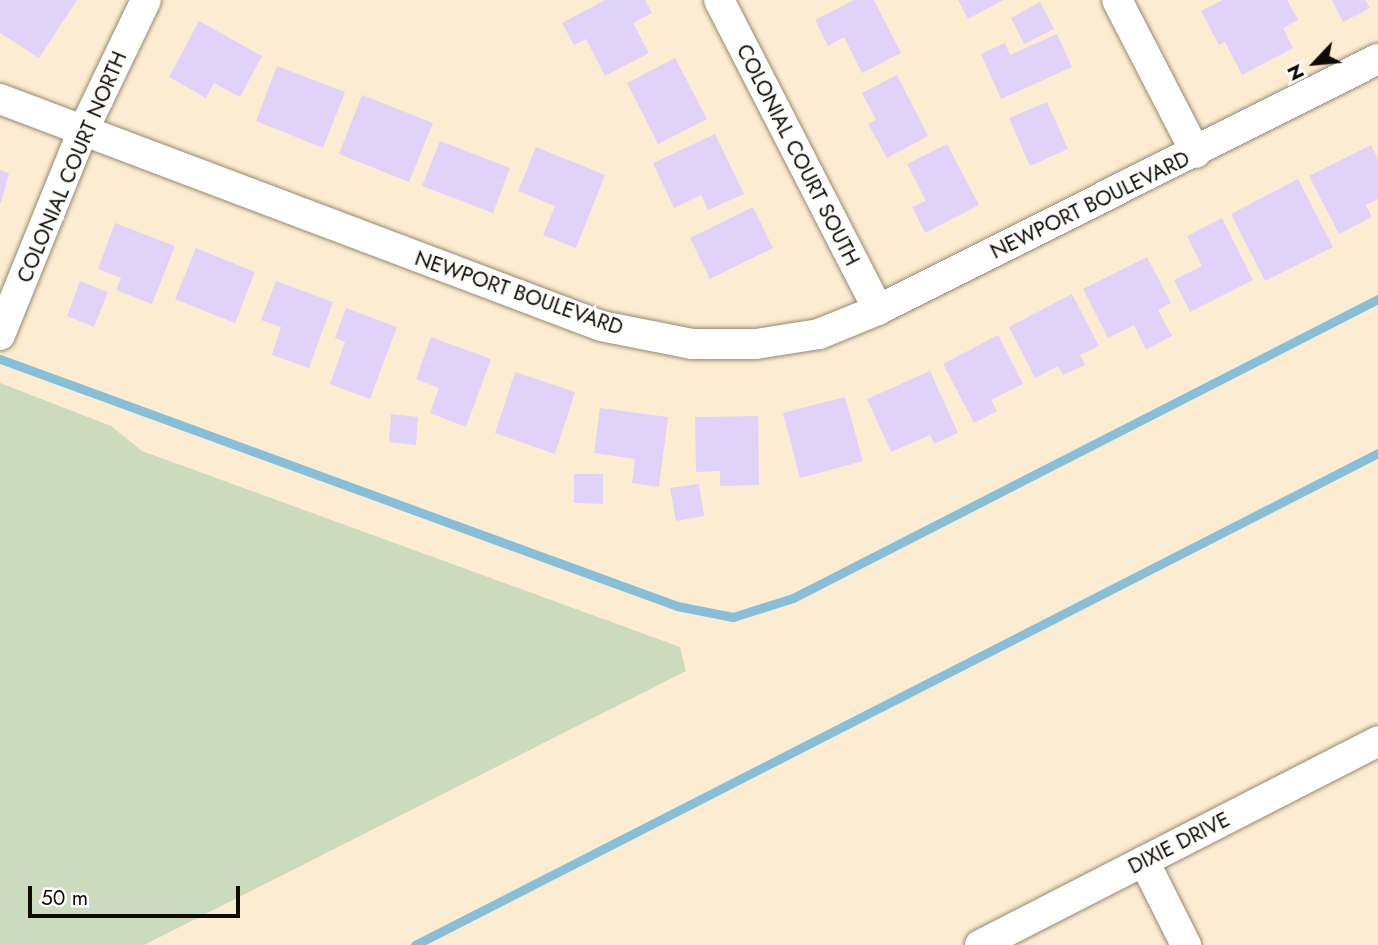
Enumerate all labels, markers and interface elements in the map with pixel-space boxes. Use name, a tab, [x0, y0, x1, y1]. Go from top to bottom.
north arrow	[1280, 28, 1350, 98]
street label: COLONIAL COURT SOUTH	[731, 40, 865, 270]
street label: COLONIAL COURT NORTH	[12, 48, 132, 286]
text: N	[1280, 60, 1311, 85]
street label: NEWPORT BOULEVARD	[986, 146, 1194, 264]
street label: NEWPORT BOULEVARD	[412, 245, 626, 341]
street label: DIXIE DRIVE	[1124, 807, 1234, 879]
scale bar	[32, 872, 243, 916]
text: 50 m	[41, 883, 88, 913]

